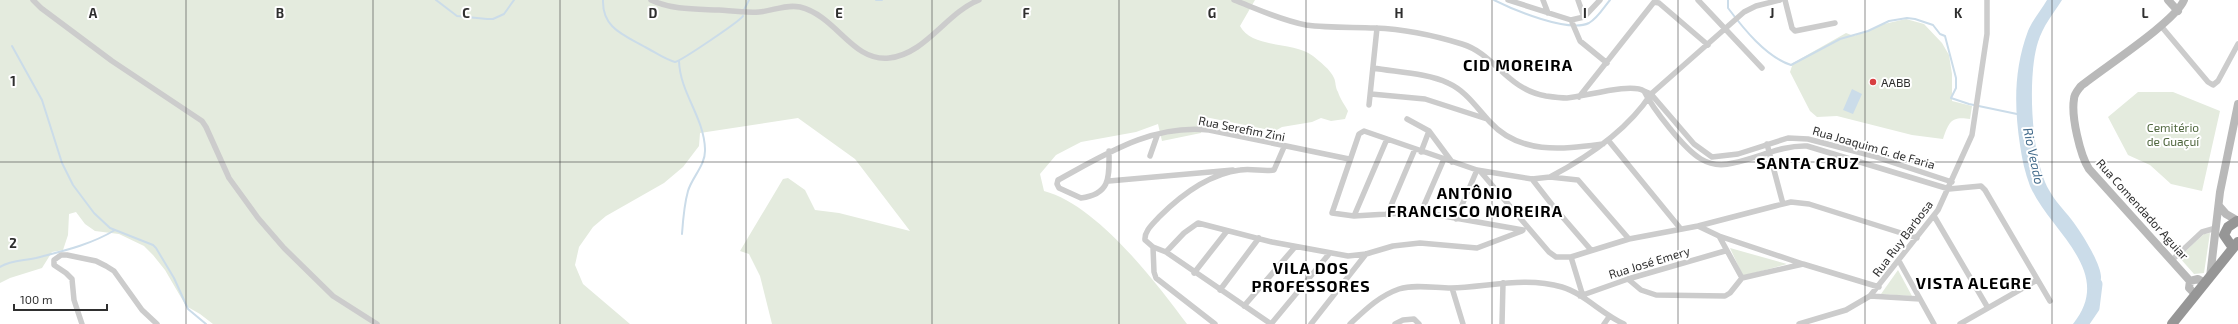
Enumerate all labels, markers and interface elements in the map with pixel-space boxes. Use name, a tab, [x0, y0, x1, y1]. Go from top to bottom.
text: A	[89, 5, 98, 21]
text: B	[276, 5, 284, 21]
text: C	[462, 5, 470, 21]
text: D	[649, 5, 658, 21]
text: E	[835, 5, 843, 21]
text: F	[1022, 5, 1030, 21]
text: G	[1208, 5, 1216, 21]
text: H	[1395, 5, 1404, 21]
text: I	[1583, 5, 1587, 21]
text: J	[1770, 5, 1774, 21]
text: K	[1954, 5, 1963, 21]
text: L	[2142, 5, 2149, 21]
district label: CID MOREIRA	[1463, 55, 1573, 74]
text: 1	[10, 73, 16, 89]
place label: AABB	[1881, 75, 1911, 89]
marker: AABB	[1868, 77, 1878, 87]
street label: Rua Serefim Zini	[1197, 113, 1287, 143]
park label: Cemitério de Guaçuí	[2147, 120, 2200, 149]
street label: Rua Joaquim G. de Faria	[1811, 123, 1937, 171]
water label: Rio Veado	[2020, 126, 2048, 186]
district label: SANTA CRUZ	[1756, 153, 1860, 172]
street label: Rua Comendador Aguiar	[2094, 156, 2192, 262]
district label: ANTÔNIO FRANCISCO MOREIRA	[1387, 183, 1563, 220]
street label: Rua Ruy Barbosa	[1869, 197, 1935, 279]
text: 2	[9, 235, 17, 251]
street label: Rua José Emery	[1607, 243, 1692, 281]
district label: VILA DOS PROFESSORES	[1251, 258, 1371, 295]
district label: VISTA ALEGRE	[1916, 273, 2032, 292]
scale bar	[14, 286, 107, 312]
text: 100 m	[20, 292, 52, 306]

